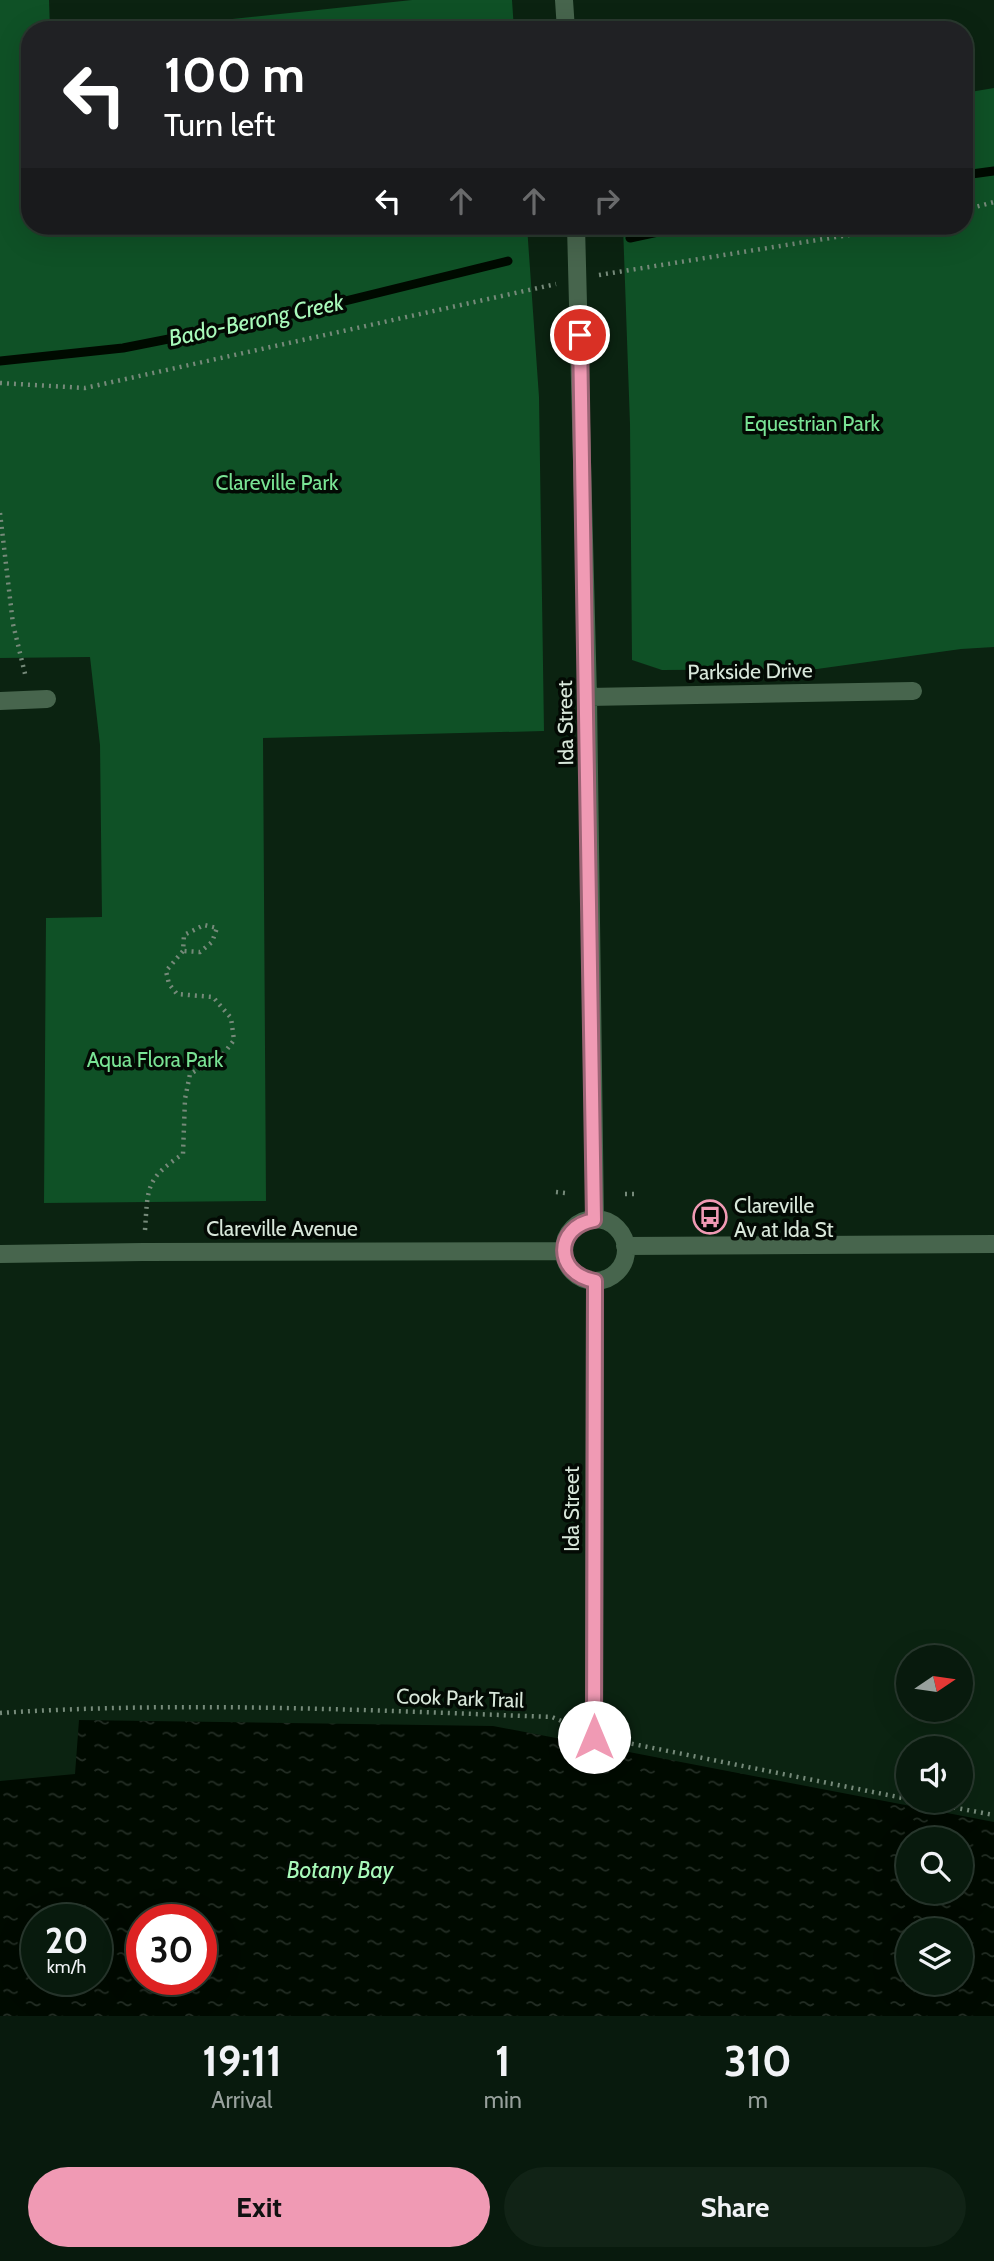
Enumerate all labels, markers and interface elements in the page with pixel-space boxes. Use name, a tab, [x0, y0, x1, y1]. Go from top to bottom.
text: 100 m	[164, 45, 305, 104]
icon: left	[49, 49, 140, 140]
text: Turn left	[164, 105, 275, 144]
icon: left	[369, 182, 407, 220]
icon: ahead	[442, 182, 480, 220]
icon: ahead	[515, 182, 553, 220]
icon: right	[588, 182, 626, 220]
water label: Bado-Berong Creek	[166, 288, 347, 352]
pin	[550, 305, 610, 365]
icon: arrive	[561, 316, 599, 354]
park label: Equestrian Park	[744, 411, 881, 436]
park label: Clareville Park	[216, 470, 339, 495]
street label: Parkside Drive	[687, 657, 813, 685]
street label: Ida Street	[552, 680, 578, 766]
park label: Aqua Flora Park	[87, 1047, 224, 1072]
place label: Clareville Av at Ida St	[734, 1193, 833, 1242]
bus stop icon: Clareville Av at Ida St	[691, 1198, 729, 1236]
street label: Clareville Avenue	[206, 1216, 358, 1241]
street label: Ida Street	[559, 1466, 584, 1552]
north arrow	[896, 1645, 973, 1722]
map controls	[896, 1645, 973, 1995]
street label: Cook Park Trail	[396, 1683, 524, 1713]
position arrow	[557, 1700, 631, 1774]
button: sound	[896, 1736, 973, 1813]
button: search	[896, 1827, 973, 1904]
water label: Botany Bay	[287, 1856, 395, 1884]
speed limit sign: 30	[126, 1904, 217, 1995]
button: layers	[896, 1918, 973, 1995]
text: 20	[45, 1919, 88, 1962]
text: km/h	[47, 1956, 86, 1978]
text: 19:11	[202, 2035, 282, 2087]
text: 1	[495, 2035, 511, 2087]
text: 310	[724, 2035, 792, 2087]
text: Arrival	[211, 2086, 273, 2114]
text: min	[484, 2086, 522, 2114]
text: m	[748, 2086, 768, 2114]
button: Exit	[28, 2167, 490, 2247]
button: Share	[504, 2167, 966, 2247]

